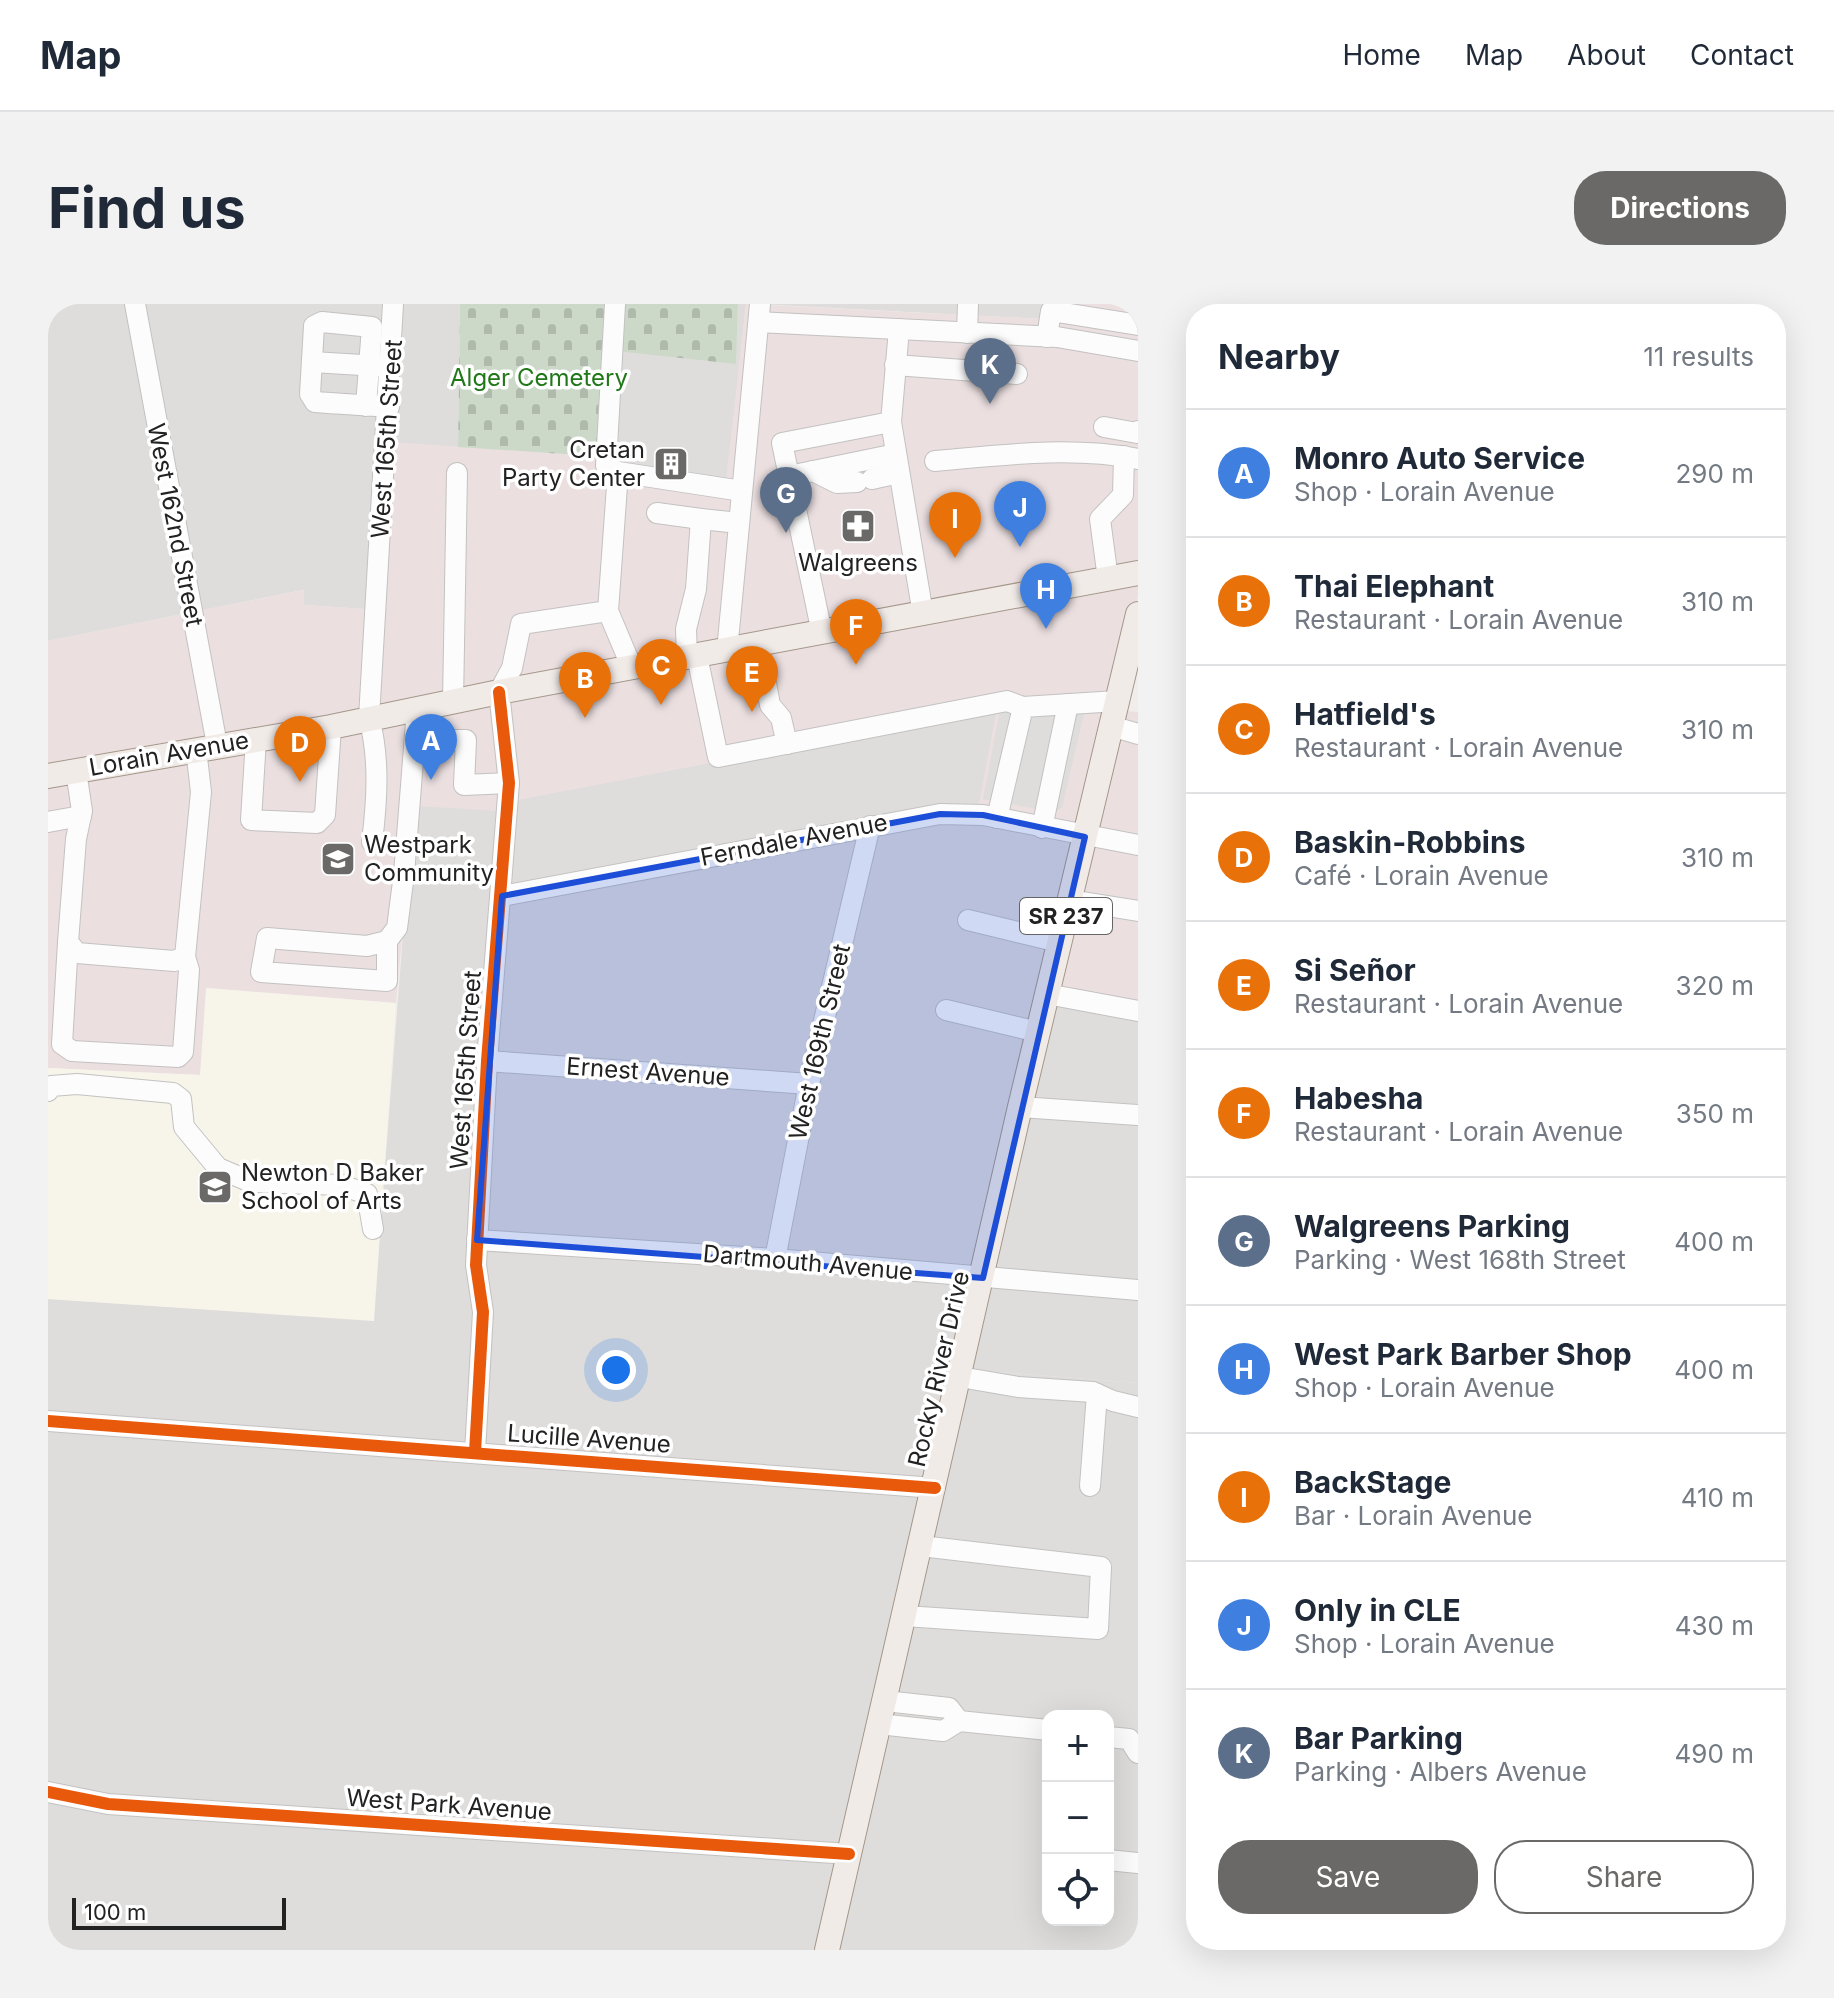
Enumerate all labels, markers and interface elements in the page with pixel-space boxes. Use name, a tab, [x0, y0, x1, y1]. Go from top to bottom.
text: Map	[40, 32, 121, 78]
text: Home	[1342, 38, 1421, 72]
text: Map	[1465, 38, 1523, 72]
text: About	[1567, 38, 1646, 72]
text: Contact	[1690, 38, 1794, 72]
button: Directions	[1574, 171, 1786, 245]
text: Find us	[48, 174, 246, 242]
text: Nearby	[1218, 336, 1340, 377]
street label: West 165th Street	[365, 338, 408, 539]
pin: K	[964, 338, 1016, 404]
text: 11 results	[1643, 341, 1754, 372]
park label: Alger Cemetery	[450, 363, 628, 392]
street label: West 162nd Street	[142, 421, 209, 629]
place label: Cretan Party Center	[502, 435, 645, 492]
text: Monro Auto Service	[1294, 440, 1585, 476]
building icon: Cretan Party Center	[652, 445, 690, 483]
text: A	[1234, 458, 1254, 489]
text: 290 m	[1676, 458, 1754, 489]
pin: G	[760, 467, 812, 533]
text: Shop · Lorain Avenue	[1294, 476, 1555, 507]
pin: J	[994, 481, 1046, 547]
pin: I	[929, 492, 981, 558]
pharmacy icon: Walgreens	[839, 507, 877, 545]
place label: Walgreens	[798, 548, 918, 577]
pin: H	[1020, 563, 1072, 629]
text: Thai Elephant	[1294, 568, 1494, 604]
text: B	[1235, 586, 1253, 617]
text: 310 m	[1681, 586, 1754, 617]
pin: F	[830, 599, 882, 665]
text: Restaurant · Lorain Avenue	[1294, 604, 1623, 635]
pin: C	[635, 639, 687, 705]
pin: E	[726, 646, 778, 712]
pin: B	[559, 652, 611, 718]
text: Hatfield's	[1294, 696, 1436, 732]
pin: A	[405, 714, 457, 780]
text: C	[1234, 714, 1254, 745]
text: 310 m	[1681, 714, 1754, 745]
pin: D	[274, 716, 326, 782]
street label: Lorain Avenue	[87, 725, 251, 782]
text: Restaurant · Lorain Avenue	[1294, 732, 1623, 763]
street label: Ferndale Avenue	[698, 807, 890, 872]
text: Baskin-Robbins	[1294, 824, 1525, 860]
place label: Westpark Community	[364, 830, 494, 887]
school or university icon: Westpark Community	[319, 840, 357, 878]
text: D	[1235, 842, 1253, 873]
text: 310 m	[1681, 842, 1754, 873]
text: Café · Lorain Avenue	[1294, 860, 1549, 891]
road number: SR 237	[1020, 898, 1112, 934]
street label: West 169th Street	[783, 941, 856, 1143]
text: Si Señor	[1294, 952, 1416, 988]
street label: West 165th Street	[444, 969, 487, 1170]
text: E	[1236, 970, 1252, 1001]
text: 320 m	[1676, 970, 1754, 1001]
text: Restaurant · Lorain Avenue	[1294, 988, 1623, 1019]
street label: Ernest Avenue	[565, 1051, 731, 1092]
text: Habesha	[1294, 1080, 1424, 1116]
text: F	[1236, 1098, 1252, 1129]
text: 350 m	[1676, 1098, 1754, 1129]
text: Restaurant · Lorain Avenue	[1294, 1116, 1623, 1147]
place label: Newton D Baker School of Arts	[241, 1158, 424, 1215]
school or university icon: Newton D Baker School of Arts	[196, 1168, 234, 1206]
text: Walgreens Parking	[1294, 1208, 1570, 1244]
text: G	[1234, 1226, 1254, 1257]
text: 400 m	[1674, 1226, 1754, 1257]
street label: Dartmouth Avenue	[702, 1239, 914, 1286]
text: Parking · West 168th Street	[1294, 1244, 1626, 1275]
street label: Rocky River Drive	[902, 1268, 975, 1470]
text: West Park Barber Shop	[1294, 1336, 1632, 1372]
your location	[596, 1350, 636, 1390]
text: H	[1234, 1354, 1254, 1385]
text: 400 m	[1674, 1354, 1754, 1385]
text: Shop · Lorain Avenue	[1294, 1372, 1555, 1403]
street label: Lucille Avenue	[506, 1418, 672, 1459]
text: BackStage	[1294, 1464, 1451, 1500]
text: I	[1240, 1482, 1248, 1513]
text: 410 m	[1681, 1482, 1754, 1513]
text: Bar · Lorain Avenue	[1294, 1500, 1533, 1531]
text: Only in CLE	[1294, 1592, 1461, 1628]
text: J	[1236, 1610, 1252, 1641]
text: 430 m	[1675, 1610, 1754, 1641]
text: Shop · Lorain Avenue	[1294, 1628, 1555, 1659]
map controls	[1042, 1710, 1114, 1926]
button: +	[1042, 1710, 1114, 1782]
text: Bar Parking	[1294, 1720, 1463, 1756]
text: K	[1235, 1738, 1253, 1769]
text: 490 m	[1675, 1738, 1754, 1769]
text: Parking · Albers Avenue	[1294, 1756, 1587, 1787]
button: −	[1042, 1782, 1114, 1854]
street label: West Park Avenue	[345, 1783, 553, 1826]
button: Save	[1218, 1840, 1478, 1914]
button: Share	[1494, 1840, 1754, 1914]
button: locate	[1042, 1854, 1114, 1926]
scale bar	[72, 1894, 286, 1930]
text: 100 m	[84, 1899, 146, 1925]

